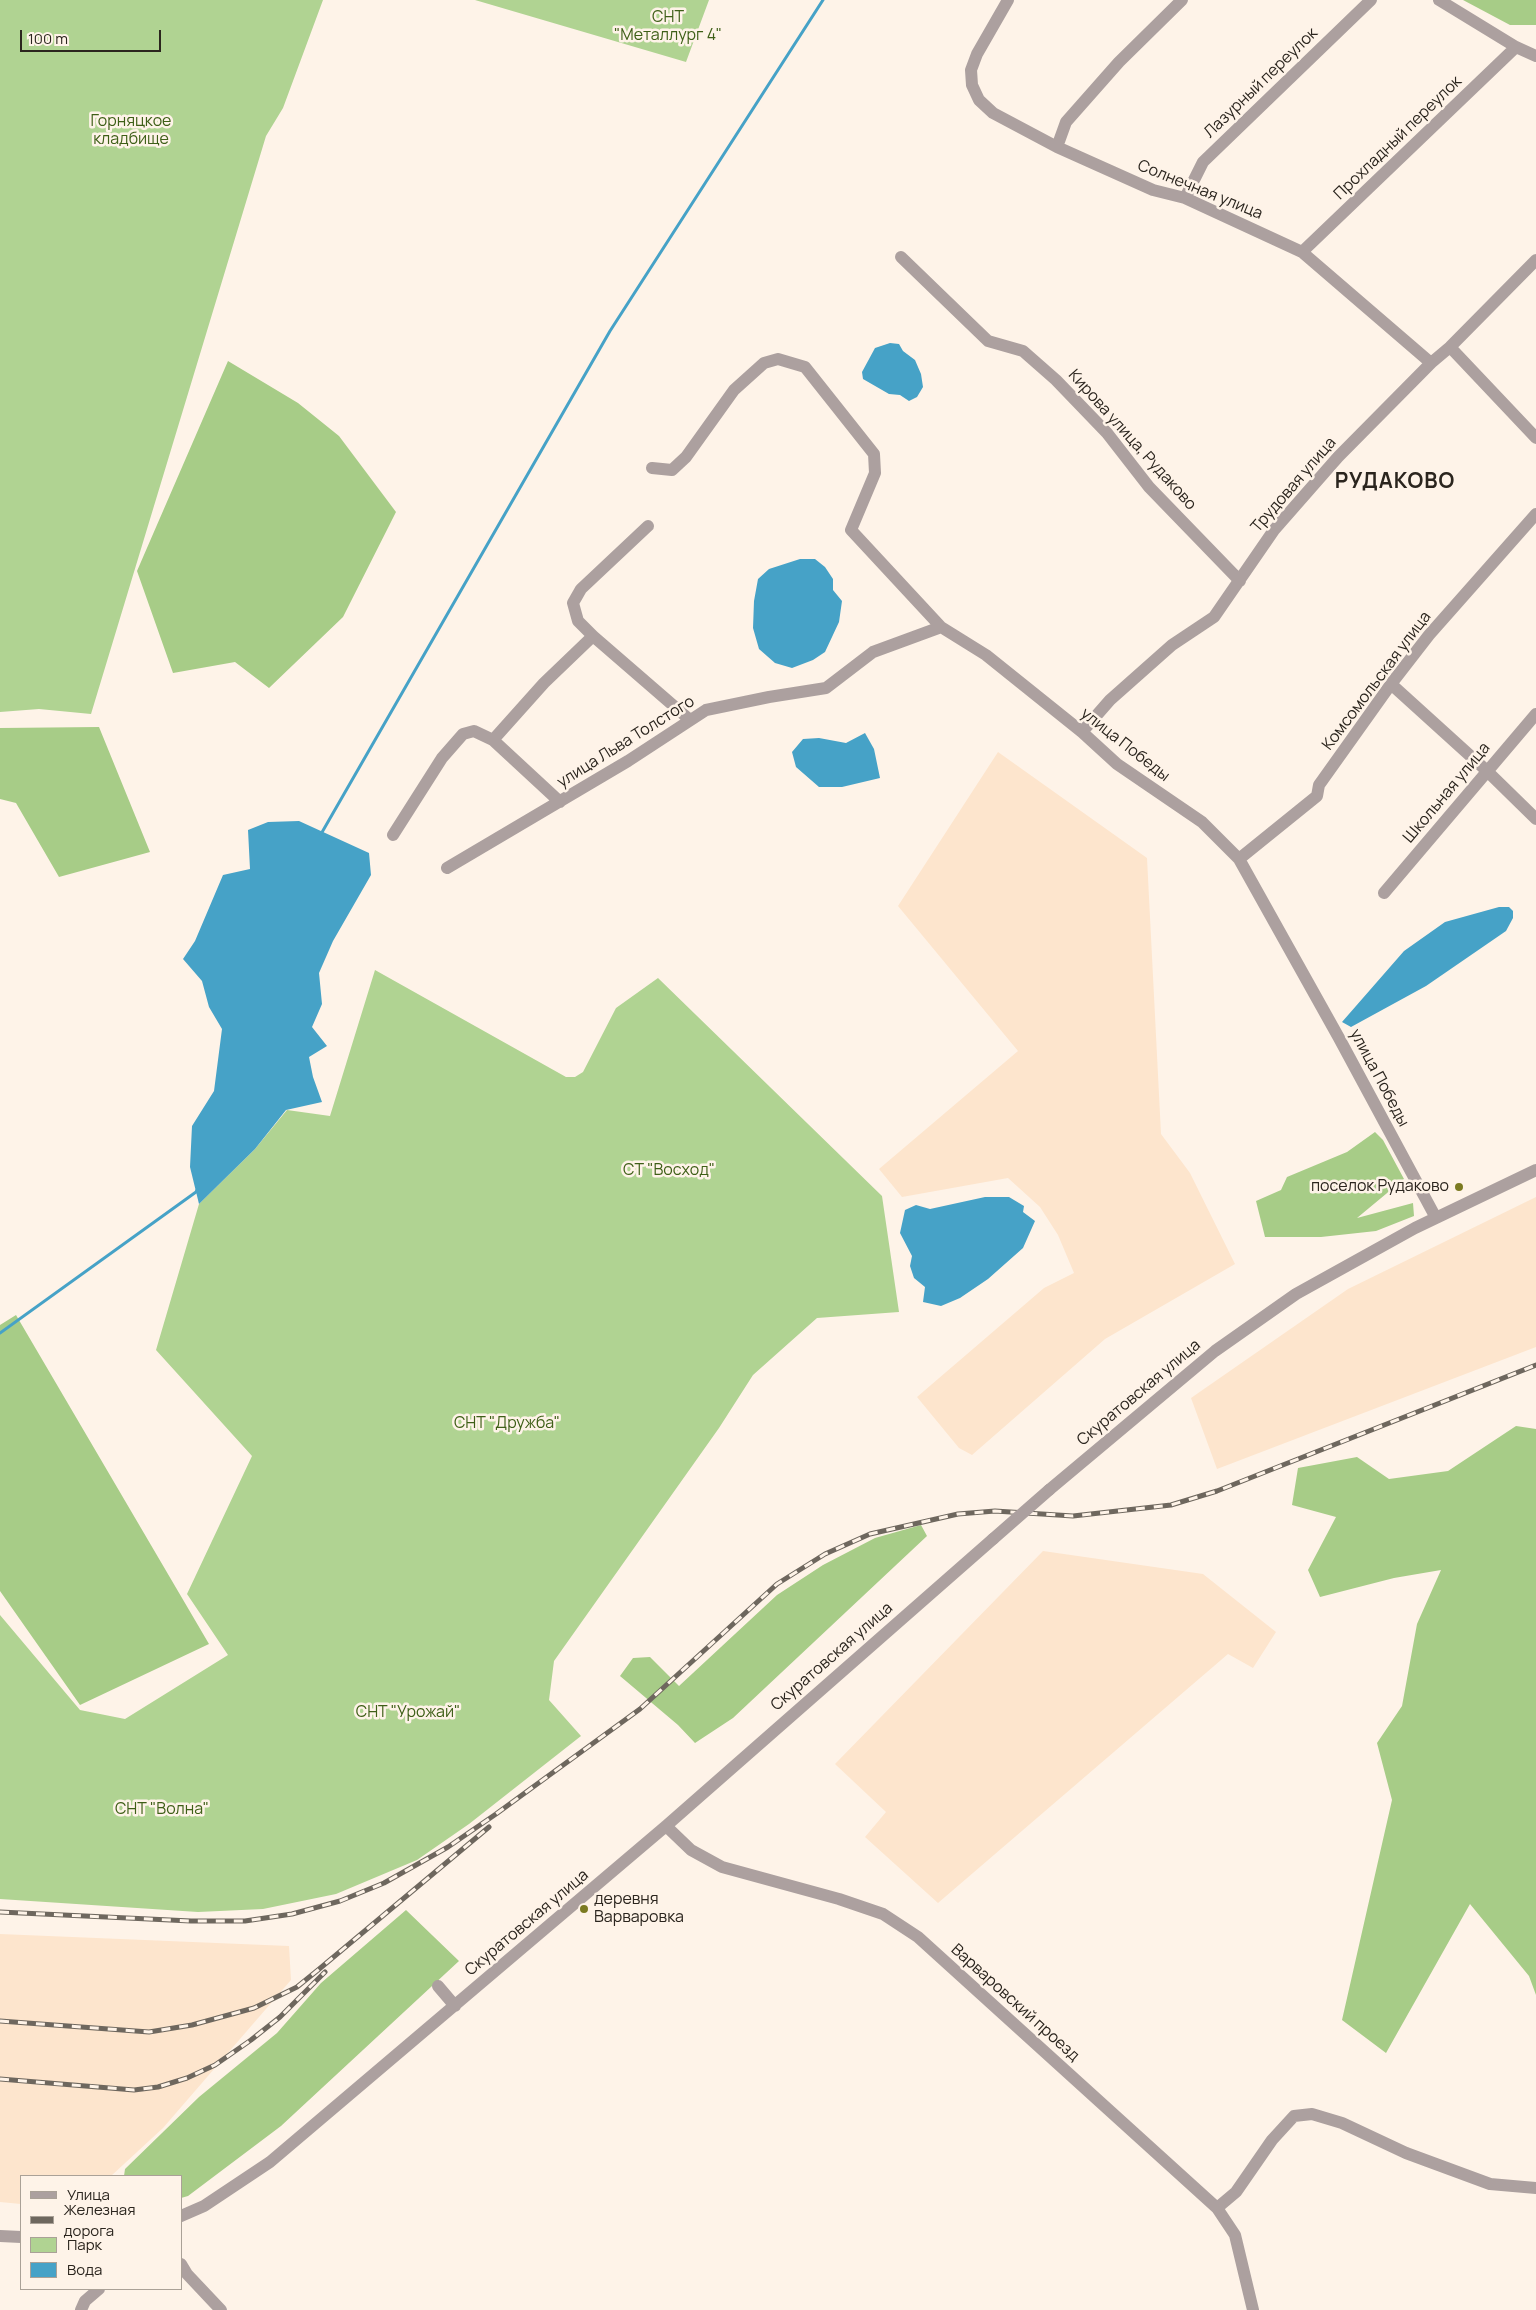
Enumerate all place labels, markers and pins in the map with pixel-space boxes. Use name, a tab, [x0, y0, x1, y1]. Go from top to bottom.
place label: поселок Рудаково	[1311, 1177, 1449, 1197]
marker: поселок Рудаково	[1453, 1181, 1465, 1193]
place label: деревня Варваровка	[594, 1890, 684, 1928]
marker: деревня Варваровка	[578, 1903, 590, 1915]

